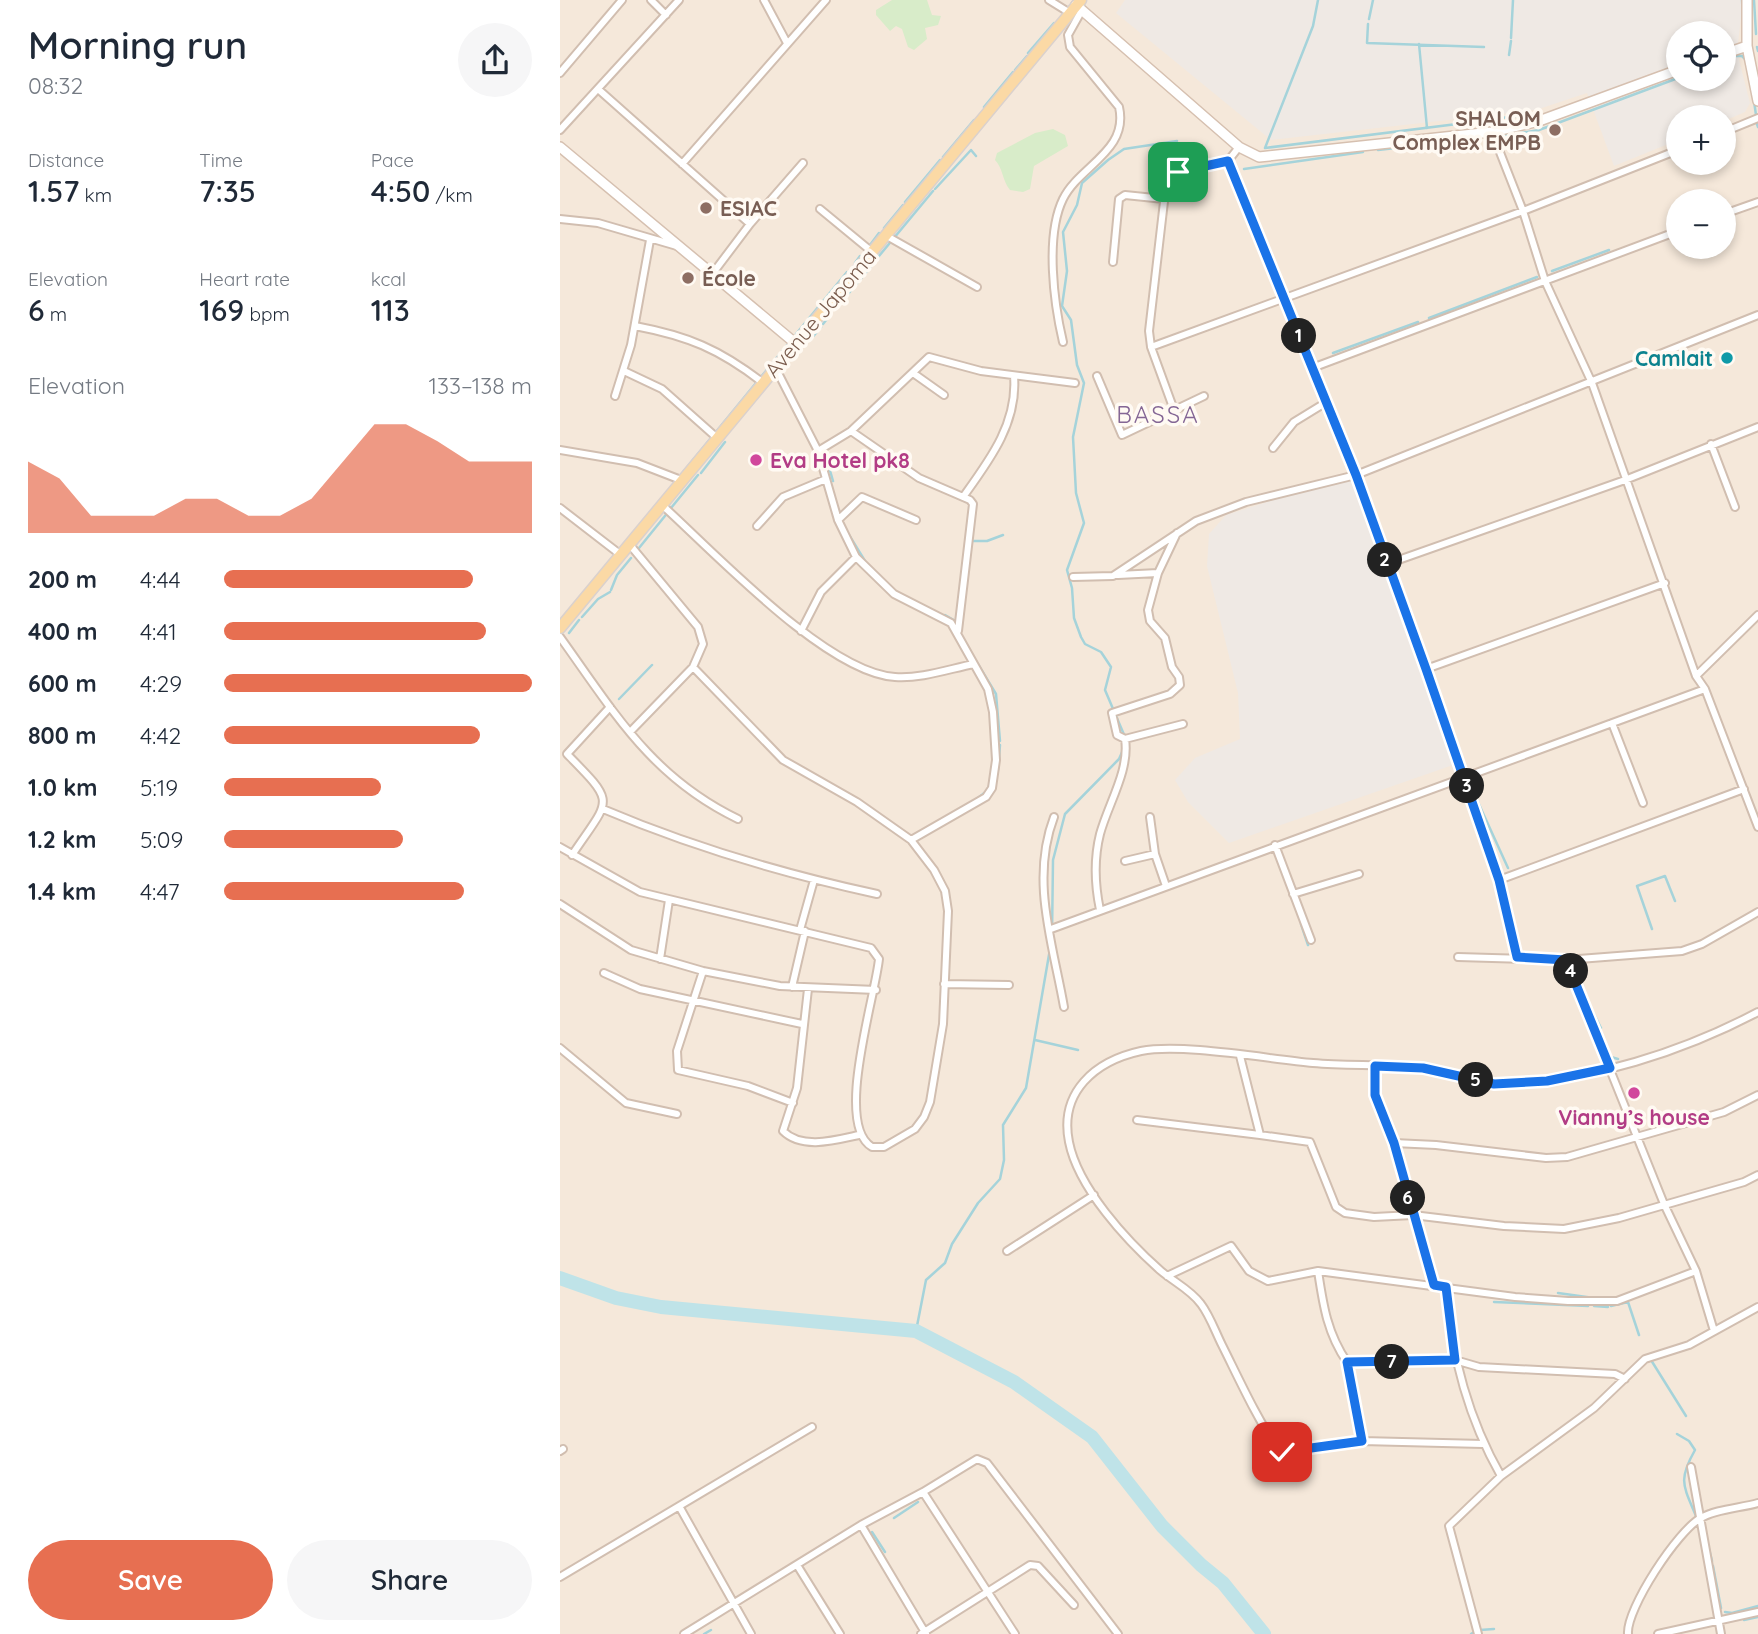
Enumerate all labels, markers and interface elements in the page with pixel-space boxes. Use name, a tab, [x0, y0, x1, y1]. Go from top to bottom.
text: Morning run	[28, 21, 247, 69]
map controls	[1666, 21, 1736, 259]
button: locate	[1666, 21, 1736, 91]
button: share	[458, 23, 532, 97]
text: 08:32	[28, 71, 83, 100]
place label: SHALOM Complex EMPB	[1393, 105, 1541, 155]
button: +	[1666, 105, 1736, 175]
marker: SHALOM Complex EMPB	[1547, 122, 1563, 138]
pin	[1148, 142, 1208, 202]
text: Distance	[28, 148, 104, 172]
text: Time	[199, 148, 243, 172]
text: Pace	[371, 148, 414, 172]
icon: arrive	[1159, 153, 1197, 191]
text: 1.57	[28, 172, 79, 210]
text: 7:35	[199, 172, 256, 210]
text: 4:50	[371, 172, 430, 210]
text: km	[79, 183, 112, 207]
text: /km	[430, 183, 473, 207]
button: −	[1666, 189, 1736, 259]
place label: ESIAC	[720, 195, 777, 221]
marker: ESIAC	[698, 200, 714, 216]
street label: Avenue Japoma	[759, 244, 881, 382]
place label: École	[702, 265, 756, 291]
text: Elevation	[28, 267, 108, 291]
text: Heart rate	[199, 267, 290, 291]
text: kcal	[371, 267, 406, 291]
marker: École	[680, 270, 696, 286]
text: 6	[28, 291, 44, 329]
text: 169	[199, 291, 244, 329]
text: 113	[371, 291, 410, 329]
text: m	[44, 302, 67, 326]
text: bpm	[244, 302, 290, 326]
pin: 1	[1282, 318, 1316, 354]
text: 1	[1295, 323, 1302, 347]
place label: Camlait	[1635, 345, 1713, 371]
marker: Camlait	[1719, 350, 1735, 366]
text: Elevation	[28, 371, 125, 400]
text: 133–138 m	[429, 371, 532, 400]
district label: BASSA	[1116, 399, 1200, 429]
place label: Eva Hotel pk8	[770, 447, 910, 473]
marker: Eva Hotel pk8	[748, 452, 764, 468]
pin: 2	[1368, 542, 1402, 578]
text: 2	[1379, 547, 1390, 571]
text: 200 m	[28, 565, 97, 594]
text: 4:44	[140, 565, 181, 594]
text: 400 m	[28, 617, 97, 646]
text: 4:41	[140, 617, 177, 646]
text: 600 m	[28, 669, 97, 698]
text: 4:29	[140, 669, 182, 698]
text: 800 m	[28, 721, 97, 750]
text: 4:42	[140, 721, 181, 750]
pin: 3	[1450, 768, 1485, 804]
text: 1.0 km	[28, 773, 98, 802]
text: 5:19	[140, 773, 178, 802]
text: 3	[1461, 773, 1472, 797]
text: 1.2 km	[28, 825, 97, 854]
text: 5:09	[140, 825, 183, 854]
text: 1.4 km	[28, 877, 96, 906]
text: 4:47	[140, 877, 180, 906]
pin: 4	[1553, 954, 1588, 988]
text: 4	[1565, 958, 1576, 982]
pin: 5	[1458, 1062, 1494, 1098]
text: 5	[1470, 1067, 1481, 1091]
marker: Vianny’s house	[1626, 1085, 1642, 1101]
place label: Vianny’s house	[1558, 1104, 1710, 1130]
pin: 6	[1390, 1180, 1426, 1216]
text: 6	[1402, 1185, 1413, 1209]
pin: 7	[1374, 1344, 1410, 1380]
text: 7	[1386, 1349, 1397, 1373]
pin	[1252, 1422, 1312, 1482]
icon: check	[1263, 1433, 1301, 1471]
button: Save	[28, 1540, 273, 1620]
button: Share	[287, 1540, 532, 1620]

